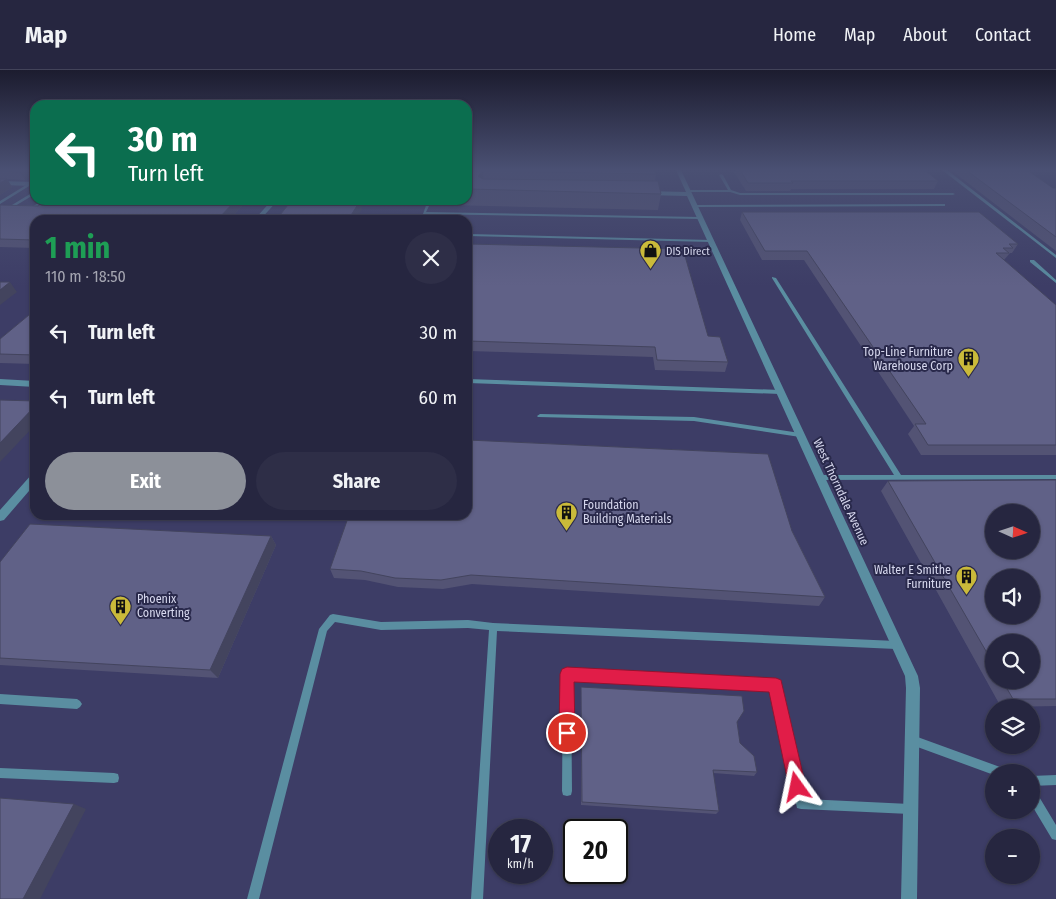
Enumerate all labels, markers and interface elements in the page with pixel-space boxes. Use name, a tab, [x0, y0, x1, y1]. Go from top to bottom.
text: Map	[25, 21, 67, 49]
text: Home	[773, 24, 816, 46]
text: Map	[844, 24, 875, 46]
text: About	[903, 24, 947, 46]
text: Contact	[975, 24, 1031, 46]
text: 30 m	[128, 118, 198, 160]
icon: left	[45, 120, 110, 185]
text: Turn left	[128, 160, 204, 187]
text: 1 min	[45, 230, 110, 266]
button: close	[405, 232, 457, 284]
shop icon: DIS Direct	[638, 239, 662, 270]
place label: DIS Direct	[666, 245, 710, 258]
text: 110 m · 18:50	[45, 267, 126, 286]
icon: left	[45, 319, 73, 347]
text: Turn left	[88, 321, 155, 344]
text: 30 m	[419, 321, 457, 344]
place label: Top-Line Furniture Warehouse Corp	[863, 345, 953, 373]
building icon: Top-Line Furniture Warehouse Corp	[957, 347, 981, 378]
icon: left	[45, 384, 73, 412]
text: Turn left	[88, 386, 155, 409]
text: 60 m	[419, 386, 457, 409]
street label: West Thorndale Avenue	[810, 437, 872, 547]
button: Exit	[45, 452, 246, 510]
button: Share	[256, 452, 457, 510]
place label: Foundation Building Materials	[583, 498, 672, 526]
building icon: Foundation Building Materials	[555, 500, 579, 531]
north arrow	[985, 504, 1040, 559]
map controls	[985, 504, 1040, 884]
place label: Walter E Smithe Furniture	[874, 563, 951, 591]
building icon: Walter E Smithe Furniture	[955, 565, 979, 596]
button: sound	[985, 569, 1040, 624]
place label: Phoenix Converting	[137, 592, 190, 620]
building icon: Phoenix Converting	[109, 594, 133, 625]
button: search	[985, 634, 1040, 689]
button: layers	[985, 699, 1040, 754]
pin	[546, 712, 588, 754]
icon: arrive	[553, 719, 581, 747]
position arrow	[770, 760, 822, 812]
button: +	[985, 764, 1040, 819]
speed limit sign: 20	[563, 819, 628, 884]
button: −	[985, 829, 1040, 884]
text: 17	[510, 830, 531, 860]
text: km/h	[507, 857, 534, 871]

